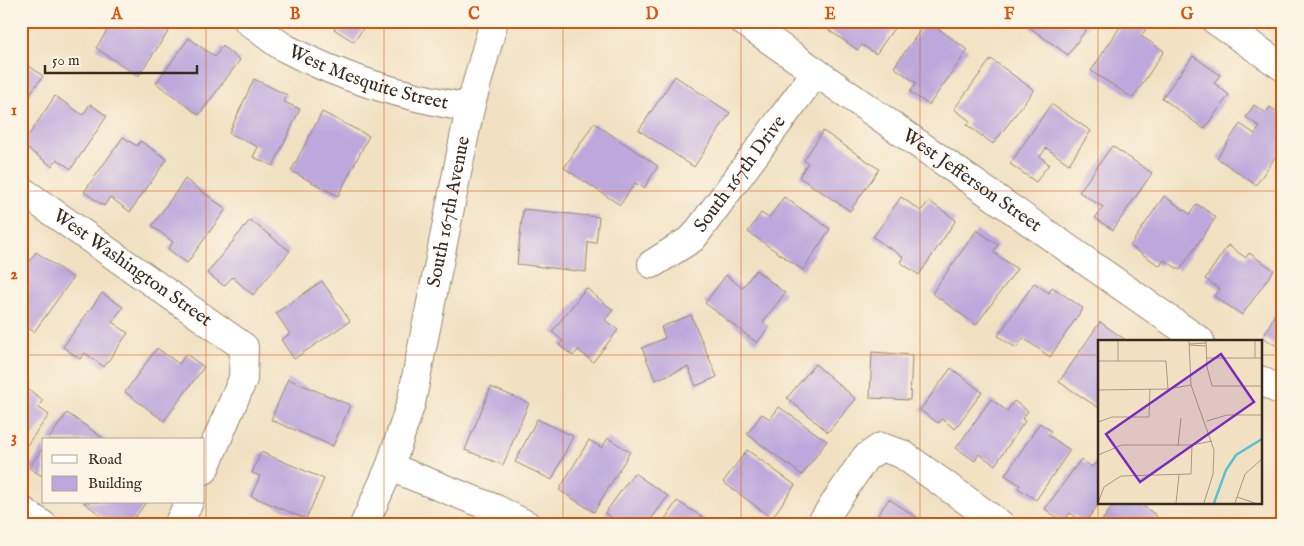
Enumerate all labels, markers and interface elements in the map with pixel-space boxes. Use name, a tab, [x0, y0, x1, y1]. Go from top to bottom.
text: A	[111, 5, 124, 25]
text: B	[290, 5, 301, 25]
text: C	[468, 5, 480, 25]
text: D	[646, 5, 659, 25]
text: E	[824, 5, 836, 25]
text: F	[1004, 5, 1015, 25]
text: G	[1181, 5, 1194, 25]
street label: West Mesquite Street	[284, 40, 451, 116]
scale bar	[45, 42, 198, 74]
text: 50 m	[52, 51, 80, 70]
text: 1	[11, 101, 17, 121]
street label: South 167th Drive	[689, 111, 792, 237]
street label: West Jefferson Street	[897, 124, 1046, 238]
street label: South 167th Avenue	[422, 134, 476, 289]
street label: West Washington Street	[48, 204, 217, 333]
text: 2	[10, 265, 18, 285]
inset map	[1098, 340, 1262, 504]
text: 3	[11, 428, 17, 448]
legend	[42, 438, 205, 504]
text: Road	[88, 450, 123, 469]
text: Building	[88, 474, 143, 493]

